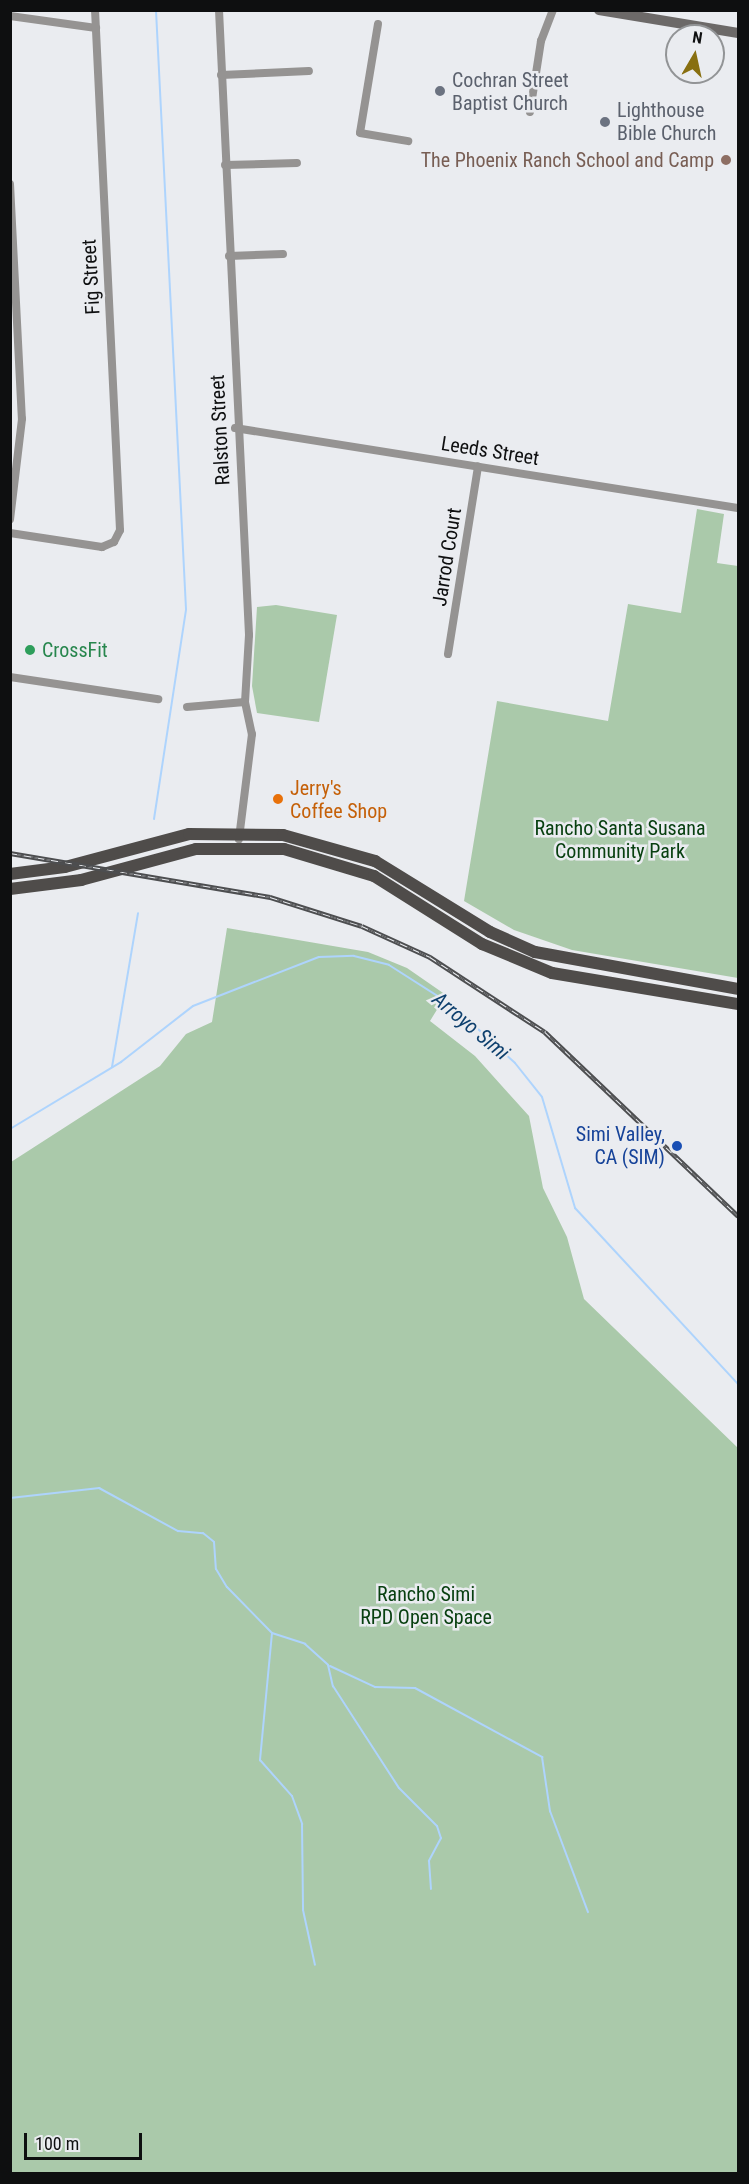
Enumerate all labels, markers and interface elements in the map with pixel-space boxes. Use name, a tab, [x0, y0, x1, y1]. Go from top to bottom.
north arrow	[665, 24, 725, 84]
text: N	[691, 28, 704, 48]
place label: Cochran Street Baptist Church	[452, 68, 569, 115]
marker: Cochran Street Baptist Church	[433, 84, 447, 98]
place label: Lighthouse Bible Church	[617, 98, 716, 145]
marker: Lighthouse Bible Church	[598, 115, 612, 129]
place label: The Phoenix Ranch School and Camp	[421, 148, 714, 172]
marker: The Phoenix Ranch School and Camp	[719, 153, 733, 167]
street label: Fig Street	[77, 239, 105, 315]
street label: Ralston Street	[205, 374, 235, 486]
street label: Leeds Street	[439, 431, 541, 471]
street label: Jarrod Court	[427, 506, 467, 608]
place label: CrossFit	[42, 638, 108, 662]
marker: CrossFit	[23, 643, 37, 657]
place label: Jerry's Coffee Shop	[290, 776, 387, 823]
marker: Jerry's Coffee Shop	[271, 792, 285, 806]
park label: Rancho Santa Susana Community Park	[534, 816, 706, 863]
water label: Arroyo Simi	[427, 987, 515, 1065]
place label: Simi Valley, CA (SIM)	[576, 1122, 665, 1169]
marker: Simi Valley, CA (SIM)	[670, 1139, 684, 1153]
park label: Rancho Simi RPD Open Space	[360, 1583, 492, 1630]
scale bar	[27, 2121, 146, 2159]
text: 100 m	[35, 2133, 79, 2154]

